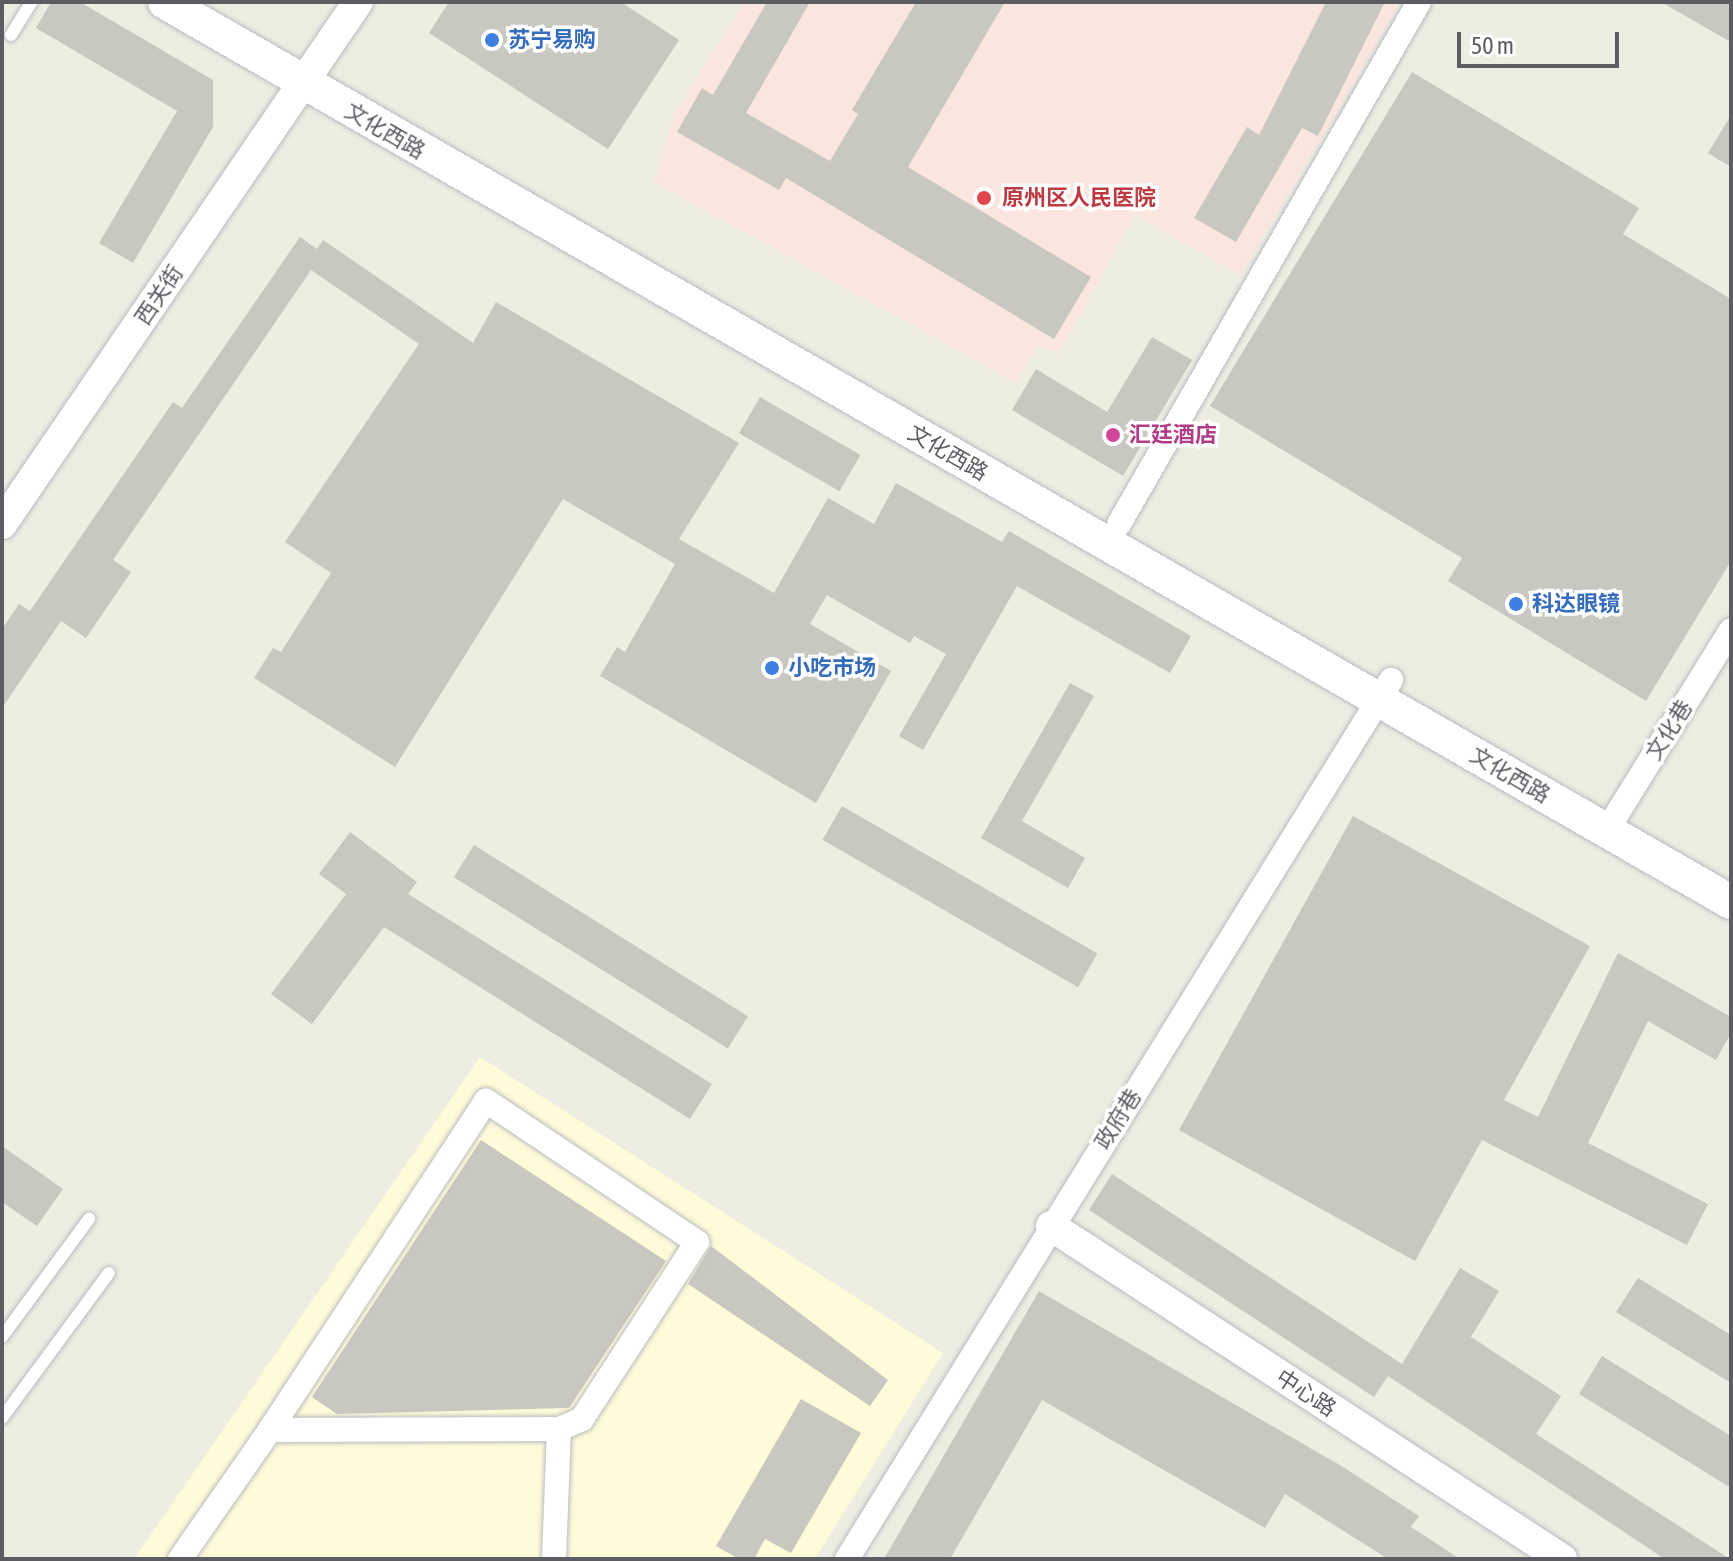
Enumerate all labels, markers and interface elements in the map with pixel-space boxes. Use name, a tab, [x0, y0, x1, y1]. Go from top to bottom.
scale bar	[1461, 16, 1623, 66]
place label: 苏宁易购	[508, 27, 596, 53]
marker: 苏宁易购	[483, 31, 501, 49]
text: 50 m	[1471, 32, 1514, 59]
street label: 文化西路	[340, 98, 430, 164]
place label: 原州区人民医院	[1002, 185, 1156, 211]
marker: 原州区人民医院	[973, 187, 995, 209]
street label: 西关街	[130, 260, 188, 330]
street label: 文化西路	[903, 420, 993, 486]
place label: 汇廷酒店	[1129, 422, 1217, 448]
marker: 汇廷酒店	[1104, 426, 1122, 444]
place label: 科达眼镜	[1532, 591, 1620, 617]
marker: 科达眼镜	[1507, 595, 1525, 613]
place label: 小吃市场	[788, 655, 876, 681]
marker: 小吃市场	[763, 659, 781, 677]
street label: 文化巷	[1640, 695, 1698, 765]
street label: 文化西路	[1465, 742, 1555, 808]
street label: 政府巷	[1089, 1084, 1147, 1154]
street label: 中心路	[1271, 1364, 1341, 1422]

